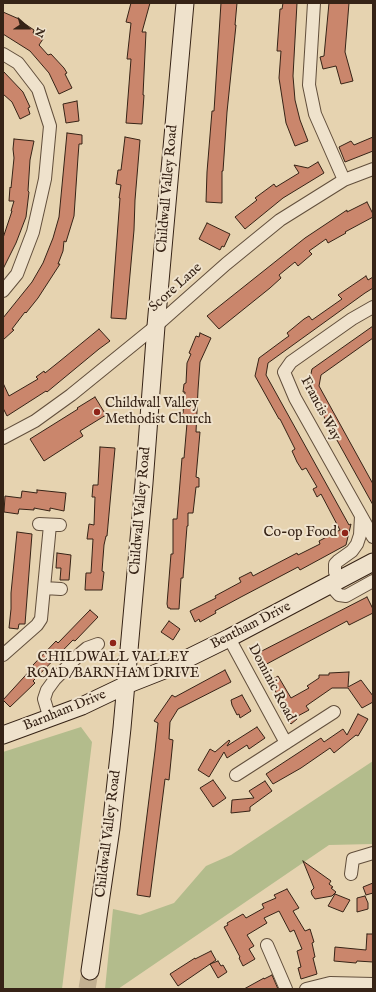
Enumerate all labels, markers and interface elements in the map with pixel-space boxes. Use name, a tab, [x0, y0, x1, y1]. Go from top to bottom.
north arrow	[8, 8, 48, 48]
text: N	[31, 25, 47, 39]
street label: Childwall Valley Road	[154, 124, 182, 254]
street label: Score Lane	[146, 260, 206, 316]
street label: Francis Way	[296, 374, 344, 444]
place label: Childwall Valley Methodist Church	[105, 396, 211, 428]
marker: Childwall Valley Methodist Church	[92, 407, 102, 417]
street label: Childwall Valley Road	[127, 446, 155, 576]
place label: Co-op Food	[263, 525, 337, 541]
marker: Co-op Food	[340, 528, 350, 538]
street label: Bentham Drive	[208, 599, 294, 653]
marker: CHILDWALL VALLEY ROAD/BARNHAM DRIVE	[108, 638, 118, 648]
street label: Dominic Road	[244, 641, 298, 725]
place label: CHILDWALL VALLEY ROAD/BARNHAM DRIVE	[27, 650, 199, 682]
street label: Barnham Drive	[21, 687, 109, 735]
street label: Childwall Valley Road	[93, 769, 125, 899]

